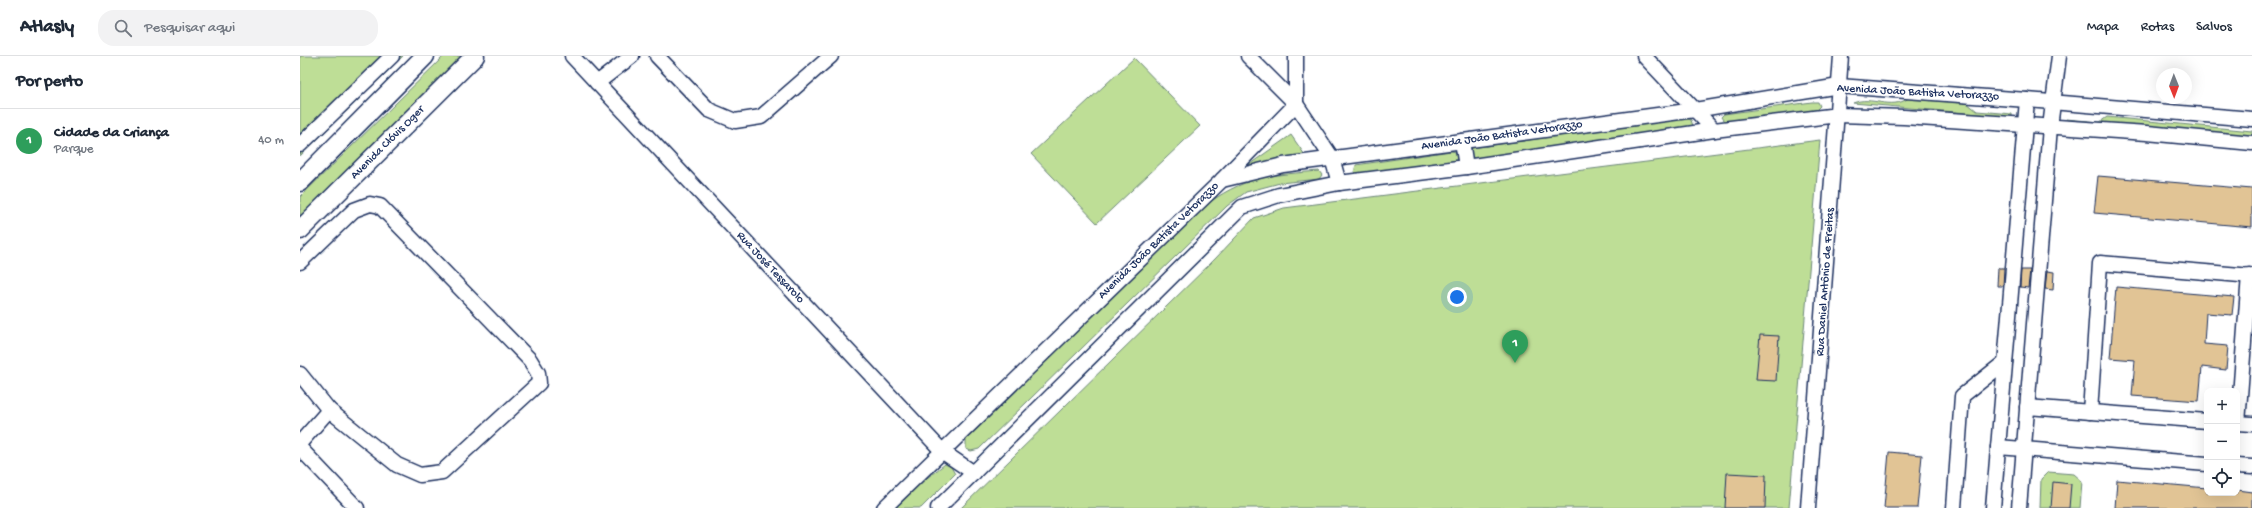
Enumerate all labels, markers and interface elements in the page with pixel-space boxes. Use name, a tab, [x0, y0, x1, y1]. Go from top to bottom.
search box	[98, 10, 378, 46]
text: Atlasly	[20, 16, 74, 39]
icon: search	[112, 17, 134, 39]
text: Pesquisar aqui	[144, 19, 235, 37]
text: Mapa	[2087, 19, 2119, 36]
text: Rotas	[2141, 19, 2174, 36]
text: Salvos	[2196, 19, 2232, 36]
north arrow	[2156, 68, 2192, 104]
text: Por perto	[16, 72, 83, 92]
street label: Avenida João Batista Vetorazzo	[1836, 82, 2000, 104]
street label: Avenida Clóvis Oger	[348, 102, 429, 183]
street label: Avenida João Batista Vetorazzo	[1421, 118, 1583, 154]
text: Cidade da Criança	[54, 124, 169, 142]
text: 1	[26, 133, 32, 148]
text: 40 m	[258, 133, 284, 148]
text: Parque	[54, 142, 94, 157]
street label: Avenida João Batista Vetorazzo	[1096, 180, 1222, 302]
street label: Rua Daniel Antônio de Freitas	[1814, 207, 1838, 357]
street label: Rua José Tessarolo	[733, 229, 807, 307]
your location	[1447, 287, 1467, 307]
pin: 1	[1502, 330, 1528, 363]
map controls	[2204, 388, 2240, 496]
button: +	[2204, 388, 2240, 424]
button: −	[2204, 424, 2240, 460]
button: locate	[2204, 460, 2240, 496]

